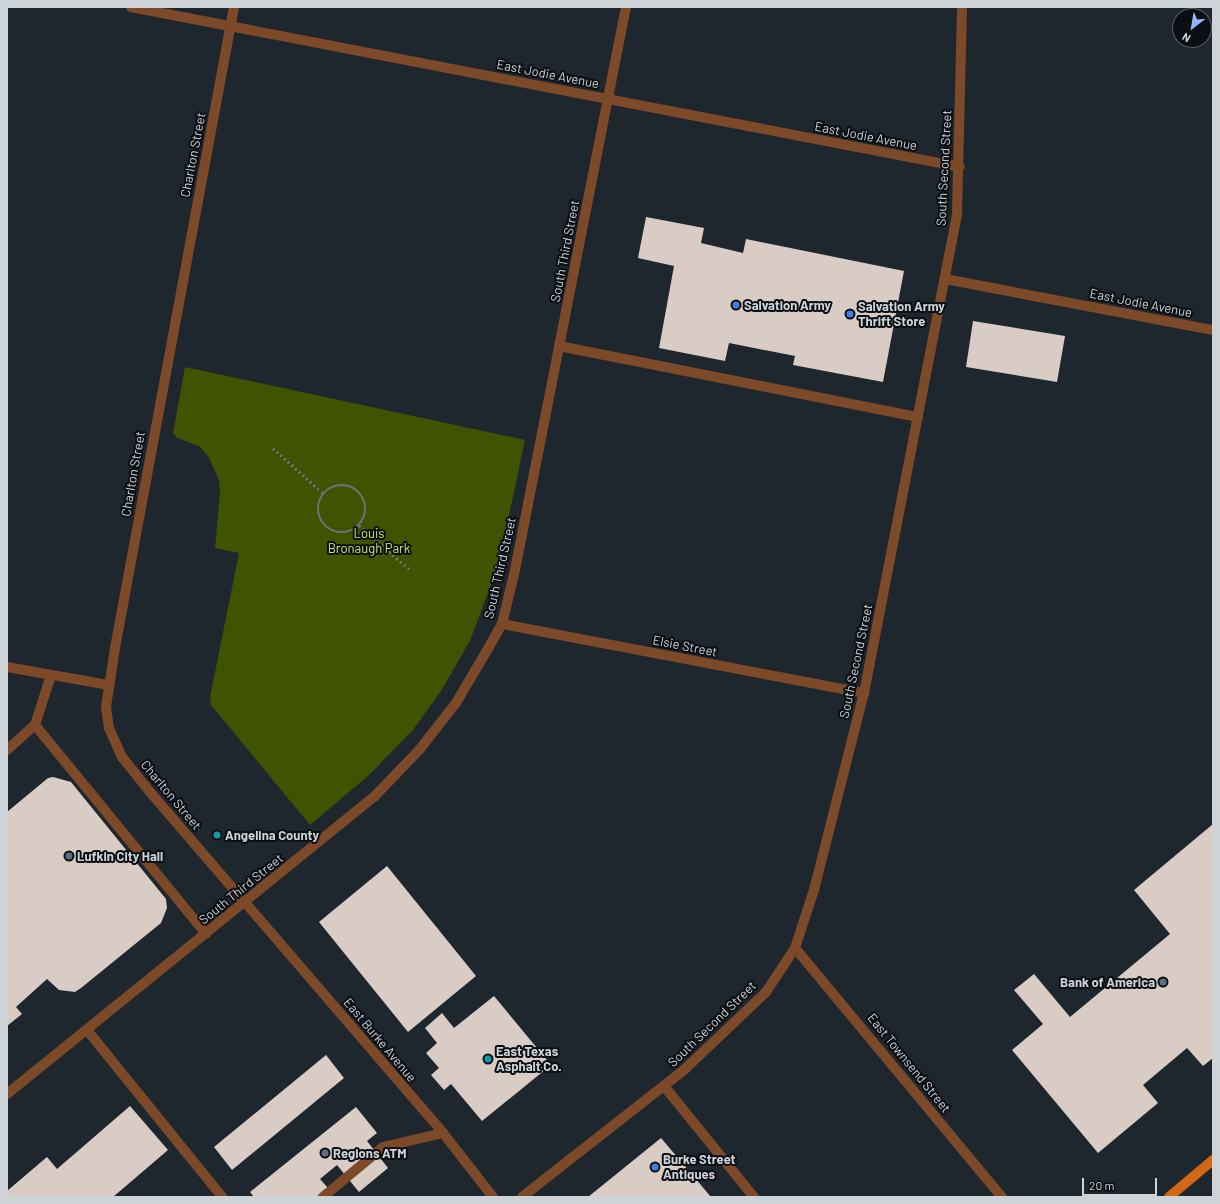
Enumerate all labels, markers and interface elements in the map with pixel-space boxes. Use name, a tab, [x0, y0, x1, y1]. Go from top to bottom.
north arrow	[1172, 8, 1212, 48]
text: N	[1180, 30, 1193, 45]
street label: East Jodie Avenue	[496, 56, 600, 92]
street label: South Second Street	[933, 109, 955, 227]
street label: Charlton Street	[177, 111, 209, 199]
street label: East Jodie Avenue	[814, 118, 918, 154]
street label: South Third Street	[547, 199, 583, 303]
street label: East Jodie Avenue	[1089, 285, 1193, 321]
place label: Salvation Army	[744, 297, 831, 313]
place label: Salvation Army Thrift Store	[858, 299, 945, 330]
marker: Salvation Army	[731, 300, 741, 310]
marker: Salvation Army Thrift Store	[845, 309, 855, 319]
street label: Charlton Street	[118, 430, 148, 518]
street label: South Third Street	[481, 516, 519, 620]
park label: Louis Bronaugh Park	[328, 526, 410, 557]
street label: South Second Street	[836, 602, 876, 720]
street label: Elsie Street	[651, 632, 719, 660]
street label: Charlton Street	[137, 757, 205, 833]
place label: Angelina County	[225, 827, 319, 843]
marker: Angelina County	[212, 830, 222, 840]
place label: Lufkin City Hall	[77, 848, 163, 864]
street label: South Third Street	[196, 850, 286, 928]
marker: Lufkin City Hall	[64, 851, 74, 861]
place label: Bank of America	[1060, 974, 1155, 990]
marker: Bank of America	[1158, 977, 1168, 987]
street label: South Second Street	[665, 978, 759, 1070]
street label: East Burke Avenue	[340, 995, 420, 1085]
street label: East Townsend Street	[864, 1010, 954, 1116]
place label: East Texas Asphalt Co.	[496, 1044, 562, 1075]
marker: East Texas Asphalt Co.	[483, 1054, 493, 1064]
place label: Regions ATM	[333, 1145, 407, 1161]
marker: Regions ATM	[320, 1148, 330, 1158]
place label: Burke Street Antiques	[663, 1152, 736, 1183]
marker: Burke Street Antiques	[650, 1162, 660, 1172]
scale bar	[1084, 1170, 1159, 1196]
text: 20 m	[1089, 1178, 1115, 1192]

